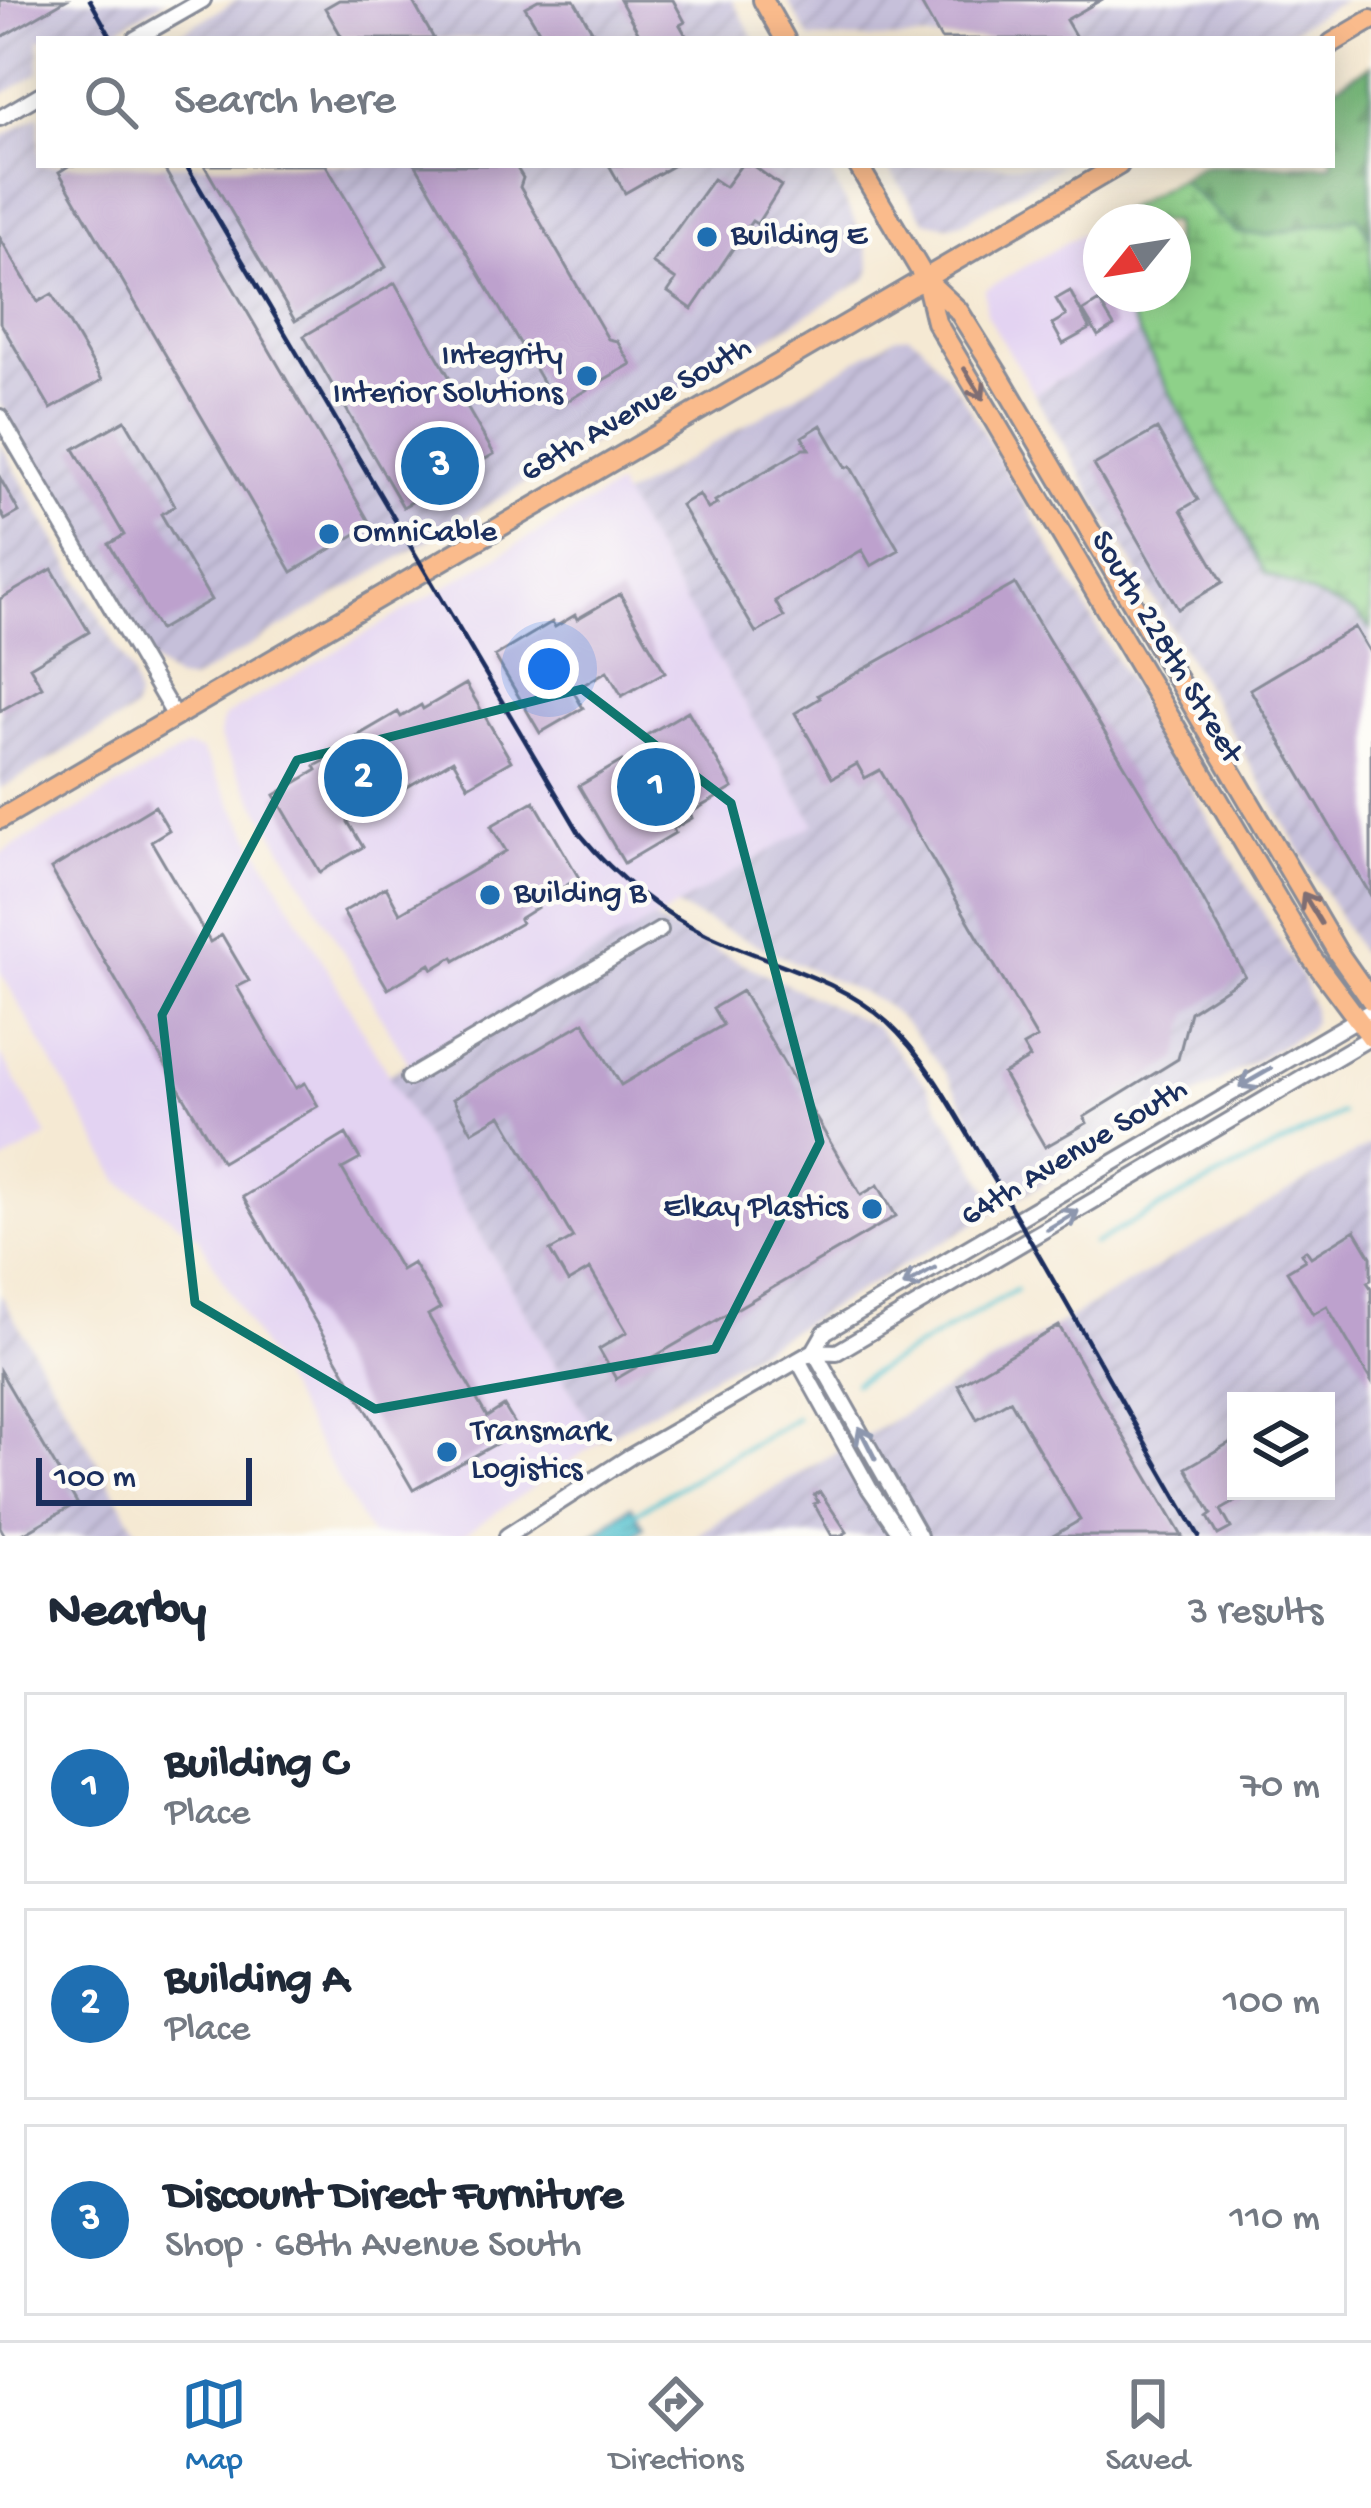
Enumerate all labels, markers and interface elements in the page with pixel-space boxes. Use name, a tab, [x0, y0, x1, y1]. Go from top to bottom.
search box	[36, 36, 1335, 168]
icon: search	[78, 69, 144, 135]
text: Search here	[174, 76, 396, 129]
north arrow	[1083, 204, 1191, 312]
place label: Building E	[730, 218, 869, 256]
marker: Building E	[694, 224, 720, 250]
street label: 68th Avenue South	[515, 330, 759, 492]
place label: Integrity Interior Solutions	[333, 338, 564, 414]
marker: Integrity Interior Solutions	[574, 363, 600, 389]
one-way arrow	[962, 367, 986, 401]
pin: 3	[401, 421, 479, 511]
place label: OmniCable	[353, 515, 498, 553]
marker: OmniCable	[316, 521, 342, 547]
street label: South 228th Street	[1081, 525, 1251, 773]
your location	[519, 639, 579, 699]
pin: 2	[324, 733, 402, 823]
pin: 1	[617, 742, 695, 832]
place label: Building B	[513, 876, 648, 914]
marker: Building B	[477, 882, 503, 908]
one-way arrow	[1299, 891, 1323, 926]
one-way arrow	[1238, 1067, 1273, 1091]
street label: 64th Avenue South	[955, 1071, 1195, 1237]
place label: Elkay Plastics	[663, 1190, 849, 1228]
marker: Elkay Plastics	[859, 1196, 885, 1222]
one-way arrow	[1045, 1207, 1080, 1231]
one-way arrow	[903, 1265, 937, 1289]
map controls	[1227, 1392, 1335, 1500]
button: layers	[1227, 1392, 1335, 1500]
place label: Transmark Logistics	[469, 1414, 613, 1490]
one-way arrow	[854, 1426, 877, 1462]
marker: Transmark Logistics	[434, 1439, 460, 1465]
scale bar	[36, 1452, 252, 1505]
text: 100 m	[54, 1460, 136, 1498]
text: Nearby	[48, 1584, 206, 1644]
text: 3 results	[1188, 1591, 1323, 1637]
text: Building C	[165, 1739, 347, 1792]
text: 1	[82, 1765, 98, 1811]
text: 70 m	[1241, 1765, 1320, 1811]
text: Place	[165, 1792, 250, 1838]
text: Building A	[165, 1955, 349, 2008]
text: 2	[80, 1981, 100, 2027]
text: 100 m	[1223, 1981, 1320, 2027]
text: Place	[165, 2008, 250, 2054]
text: Discount Direct Furniture	[165, 2171, 623, 2224]
text: 3	[80, 2197, 100, 2243]
text: 110 m	[1229, 2197, 1320, 2243]
text: Shop · 68th Avenue South	[165, 2224, 581, 2270]
tab: Map	[181, 2371, 247, 2481]
tab: Directions	[609, 2371, 743, 2481]
tab: Saved	[1105, 2371, 1190, 2481]

